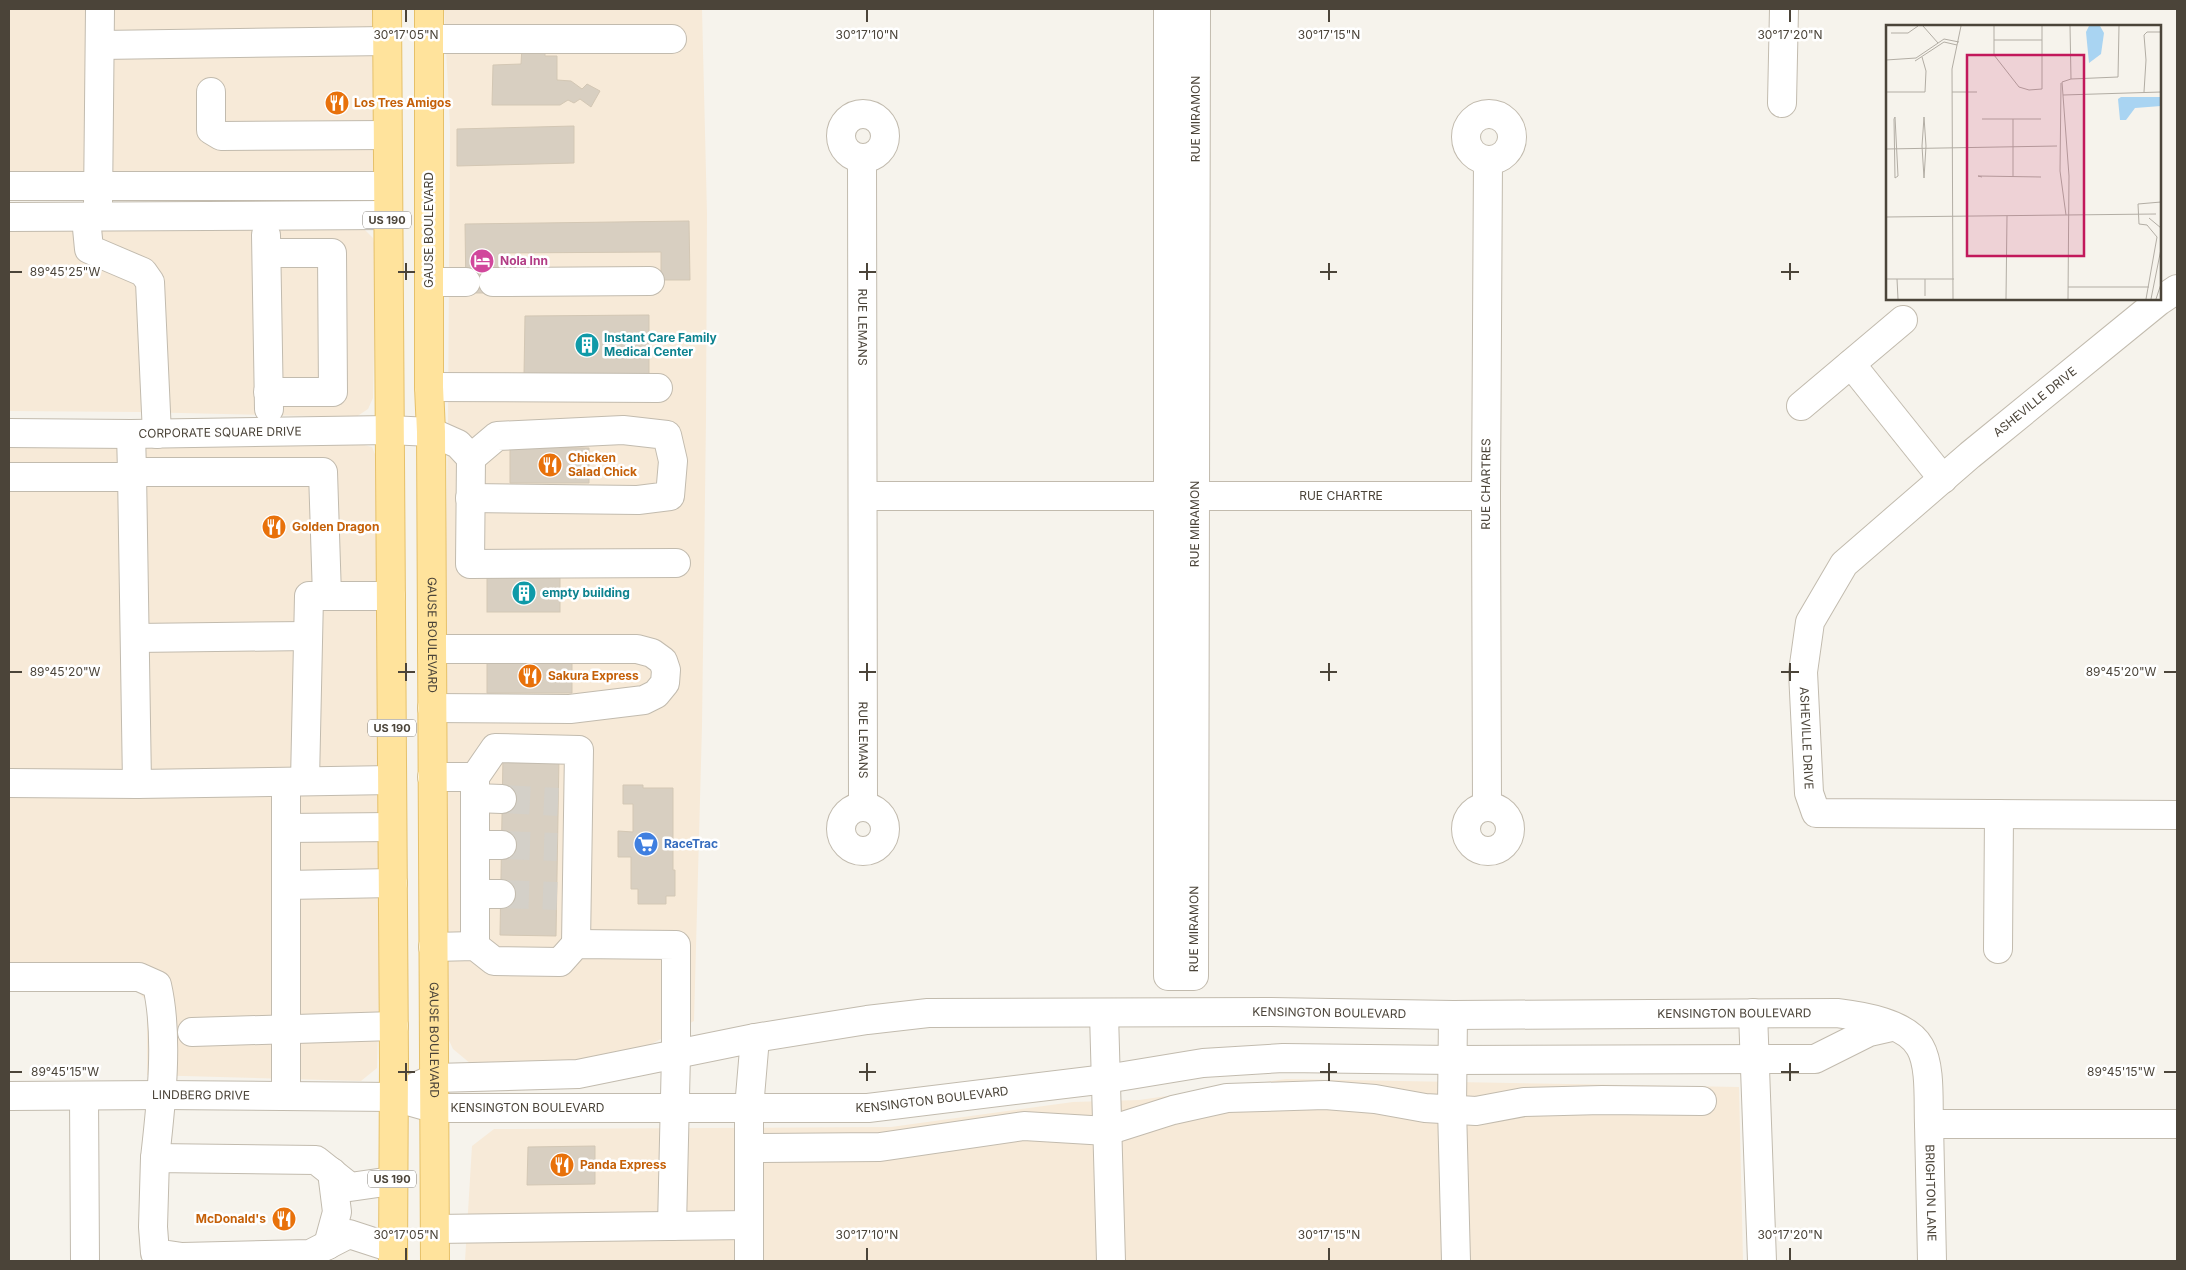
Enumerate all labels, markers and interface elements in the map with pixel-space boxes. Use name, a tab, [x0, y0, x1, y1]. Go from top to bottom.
inset map	[1886, 25, 2161, 300]
text: 30°17'05"N	[373, 27, 439, 42]
text: 30°17'10"N	[836, 27, 898, 42]
text: 30°17'15"N	[1298, 27, 1360, 42]
text: 30°17'20"N	[1757, 27, 1823, 42]
street label: RUE MIRAMON	[1188, 76, 1203, 162]
restaurant icon: Los Tres Amigos	[324, 90, 350, 116]
place label: Los Tres Amigos	[354, 95, 451, 110]
street label: GAUSE BOULEVARD	[421, 172, 436, 288]
road number: US 190	[363, 212, 411, 228]
hotel icon: Nola Inn	[469, 248, 495, 274]
place label: Nola Inn	[500, 253, 548, 268]
text: 89°45'25"W	[30, 264, 100, 279]
street label: RUE LEMANS	[855, 288, 870, 366]
place label: Instant Care Family Medical Center	[604, 330, 718, 359]
building icon: Instant Care Family Medical Center	[574, 332, 600, 358]
street label: ASHEVILLE DRIVE	[1990, 363, 2079, 440]
street label: CORPORATE SQUARE DRIVE	[138, 423, 302, 441]
street label: RUE CHARTRES	[1478, 438, 1493, 530]
place label: Chicken Salad Chick	[568, 450, 637, 479]
restaurant icon: Chicken Salad Chick	[537, 452, 563, 478]
street label: RUE MIRAMON	[1187, 481, 1202, 567]
street label: RUE CHARTRE	[1299, 488, 1383, 503]
restaurant icon: Golden Dragon	[261, 514, 287, 540]
place label: Golden Dragon	[292, 519, 379, 534]
street label: GAUSE BOULEVARD	[425, 577, 440, 693]
building icon: empty building	[511, 580, 537, 606]
place label: empty building	[542, 585, 630, 600]
restaurant icon: Sakura Express	[517, 663, 543, 689]
text: 89°45'20"W	[30, 664, 101, 679]
text: 89°45'20"W	[2086, 664, 2157, 679]
place label: Sakura Express	[548, 668, 639, 683]
street label: ASHEVILLE DRIVE	[1797, 686, 1817, 790]
street label: RUE LEMANS	[856, 701, 871, 779]
road number: US 190	[368, 720, 416, 736]
supermarket icon: RaceTrac	[633, 831, 659, 857]
place label: RaceTrac	[664, 836, 718, 851]
street label: RUE MIRAMON	[1186, 886, 1201, 972]
street label: GAUSE BOULEVARD	[427, 982, 442, 1098]
street label: KENSINGTON BOULEVARD	[1252, 1004, 1406, 1021]
street label: KENSINGTON BOULEVARD	[1657, 1005, 1811, 1021]
text: 89°45'15"W	[31, 1064, 99, 1079]
text: 89°45'15"W	[2087, 1064, 2155, 1079]
street label: KENSINGTON BOULEVARD	[855, 1083, 1009, 1115]
street label: LINDBERG DRIVE	[152, 1087, 250, 1103]
street label: KENSINGTON BOULEVARD	[450, 1100, 605, 1115]
street label: BRIGHTON LANE	[1922, 1144, 1940, 1242]
restaurant icon: Panda Express	[549, 1152, 575, 1178]
place label: Panda Express	[580, 1157, 667, 1172]
road number: US 190	[368, 1170, 416, 1188]
restaurant icon: McDonald's	[271, 1206, 297, 1232]
place label: McDonald's	[196, 1211, 266, 1226]
text: 30°17'05"N	[373, 1227, 439, 1242]
text: 30°17'10"N	[836, 1227, 898, 1242]
text: 30°17'15"N	[1298, 1227, 1360, 1242]
text: 30°17'20"N	[1757, 1227, 1823, 1242]

